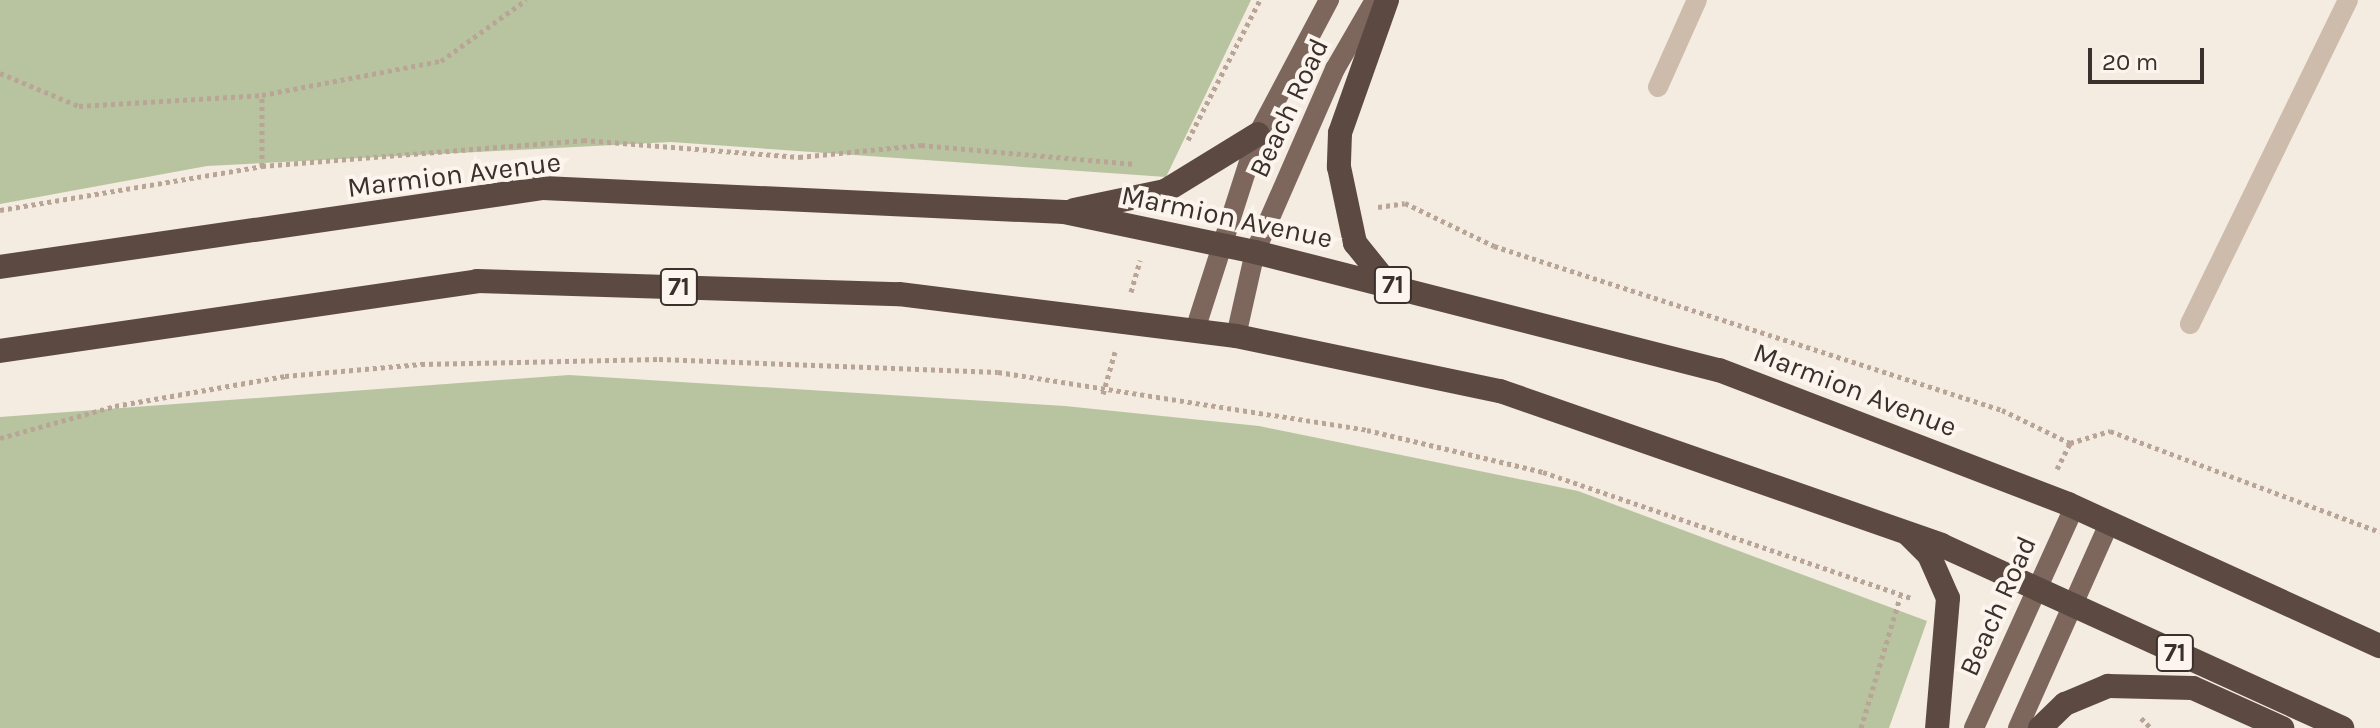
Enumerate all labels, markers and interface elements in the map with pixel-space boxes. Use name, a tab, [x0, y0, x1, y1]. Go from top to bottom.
scale bar	[2092, 32, 2208, 82]
street label: Beach Road	[1242, 33, 1336, 183]
text: 20 m	[2102, 48, 2158, 76]
street label: Marmion Avenue	[345, 145, 563, 205]
street label: Marmion Avenue	[1118, 178, 1336, 256]
road number: 71	[1373, 263, 1413, 307]
road number: 71	[659, 265, 699, 309]
street label: Marmion Avenue	[1749, 336, 1961, 444]
street label: Beach Road	[1952, 531, 2044, 681]
road number: 71	[2155, 631, 2195, 675]

